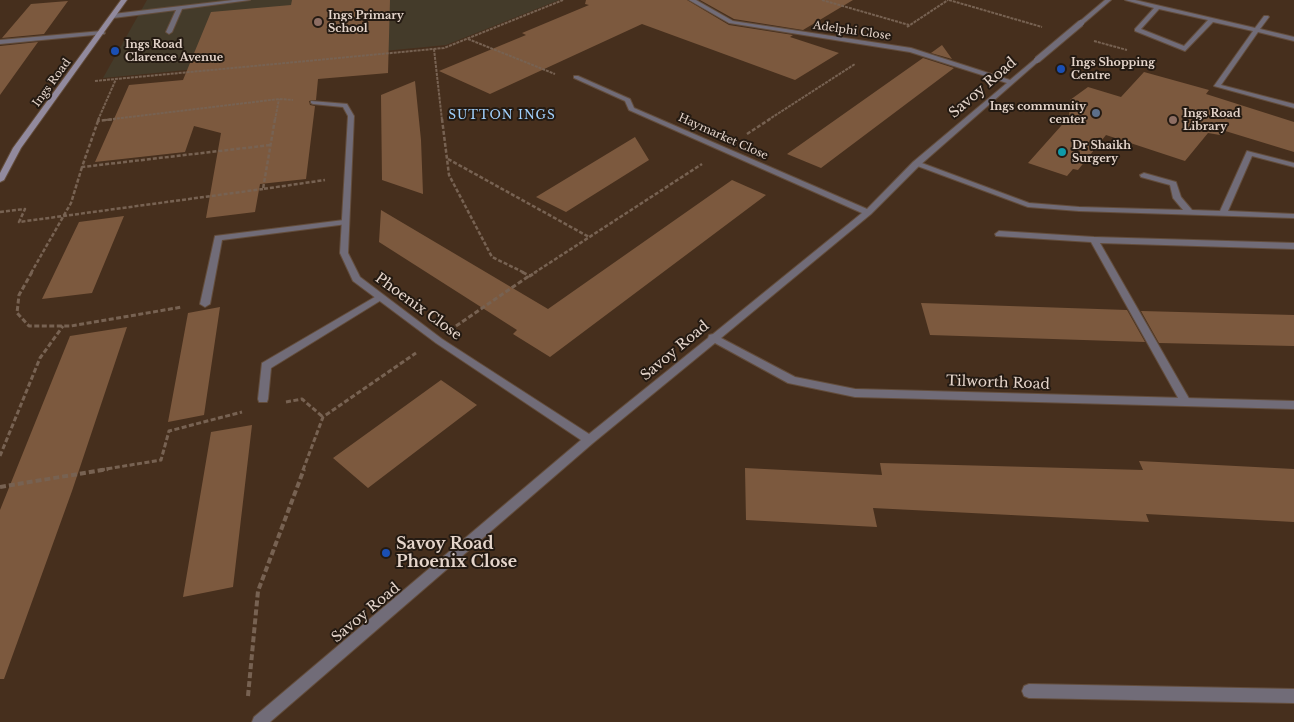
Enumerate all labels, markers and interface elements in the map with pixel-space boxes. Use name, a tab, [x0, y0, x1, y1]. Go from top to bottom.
place label: Ings Primary School	[328, 9, 404, 35]
marker: Ings Primary School	[312, 16, 324, 28]
street label: Adelphi Close	[812, 19, 892, 43]
place label: Ings Road Clarence Avenue	[125, 38, 223, 64]
marker: Ings Road Clarence Avenue	[109, 45, 121, 57]
street label: Savoy Road	[946, 54, 1020, 122]
street label: Ings Road	[30, 56, 74, 110]
place label: Ings Shopping Centre	[1071, 56, 1155, 82]
marker: Ings Shopping Centre	[1055, 63, 1067, 75]
place label: Ings community center	[990, 100, 1086, 126]
marker: Ings community center	[1090, 107, 1102, 119]
place label: Ings Road Library	[1183, 107, 1241, 133]
district label: SUTTON INGS	[447, 109, 557, 123]
street label: Haymarket Close	[676, 111, 770, 163]
marker: Ings Road Library	[1167, 114, 1179, 126]
place label: Dr Shaikh Surgery	[1072, 139, 1131, 165]
marker: Dr Shaikh Surgery	[1056, 146, 1068, 158]
street label: Phoenix Close	[372, 270, 464, 344]
street label: Savoy Road	[637, 318, 713, 384]
street label: Tilworth Road	[946, 373, 1050, 393]
place label: Savoy Road Phoenix Close	[396, 534, 517, 572]
marker: Savoy Road Phoenix Close	[380, 547, 392, 559]
street label: Savoy Road	[328, 580, 404, 646]

